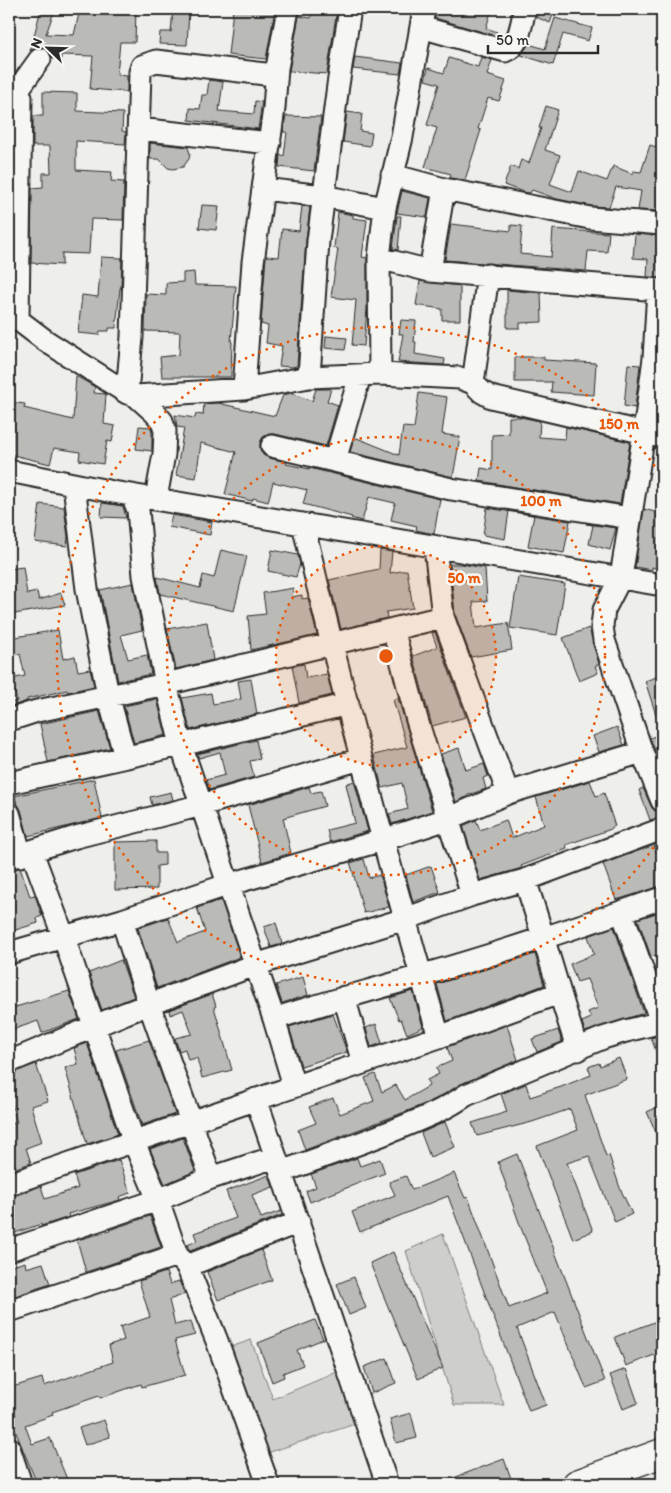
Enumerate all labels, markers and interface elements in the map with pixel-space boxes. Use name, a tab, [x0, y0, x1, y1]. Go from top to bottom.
north arrow	[22, 22, 72, 72]
scale bar	[488, 22, 598, 54]
text: 50 m	[496, 31, 529, 49]
text: N	[27, 35, 46, 51]
text: 150 m	[599, 415, 639, 433]
text: 100 m	[520, 492, 562, 510]
text: 50 m	[447, 569, 481, 587]
centre of rings	[377, 647, 395, 665]

